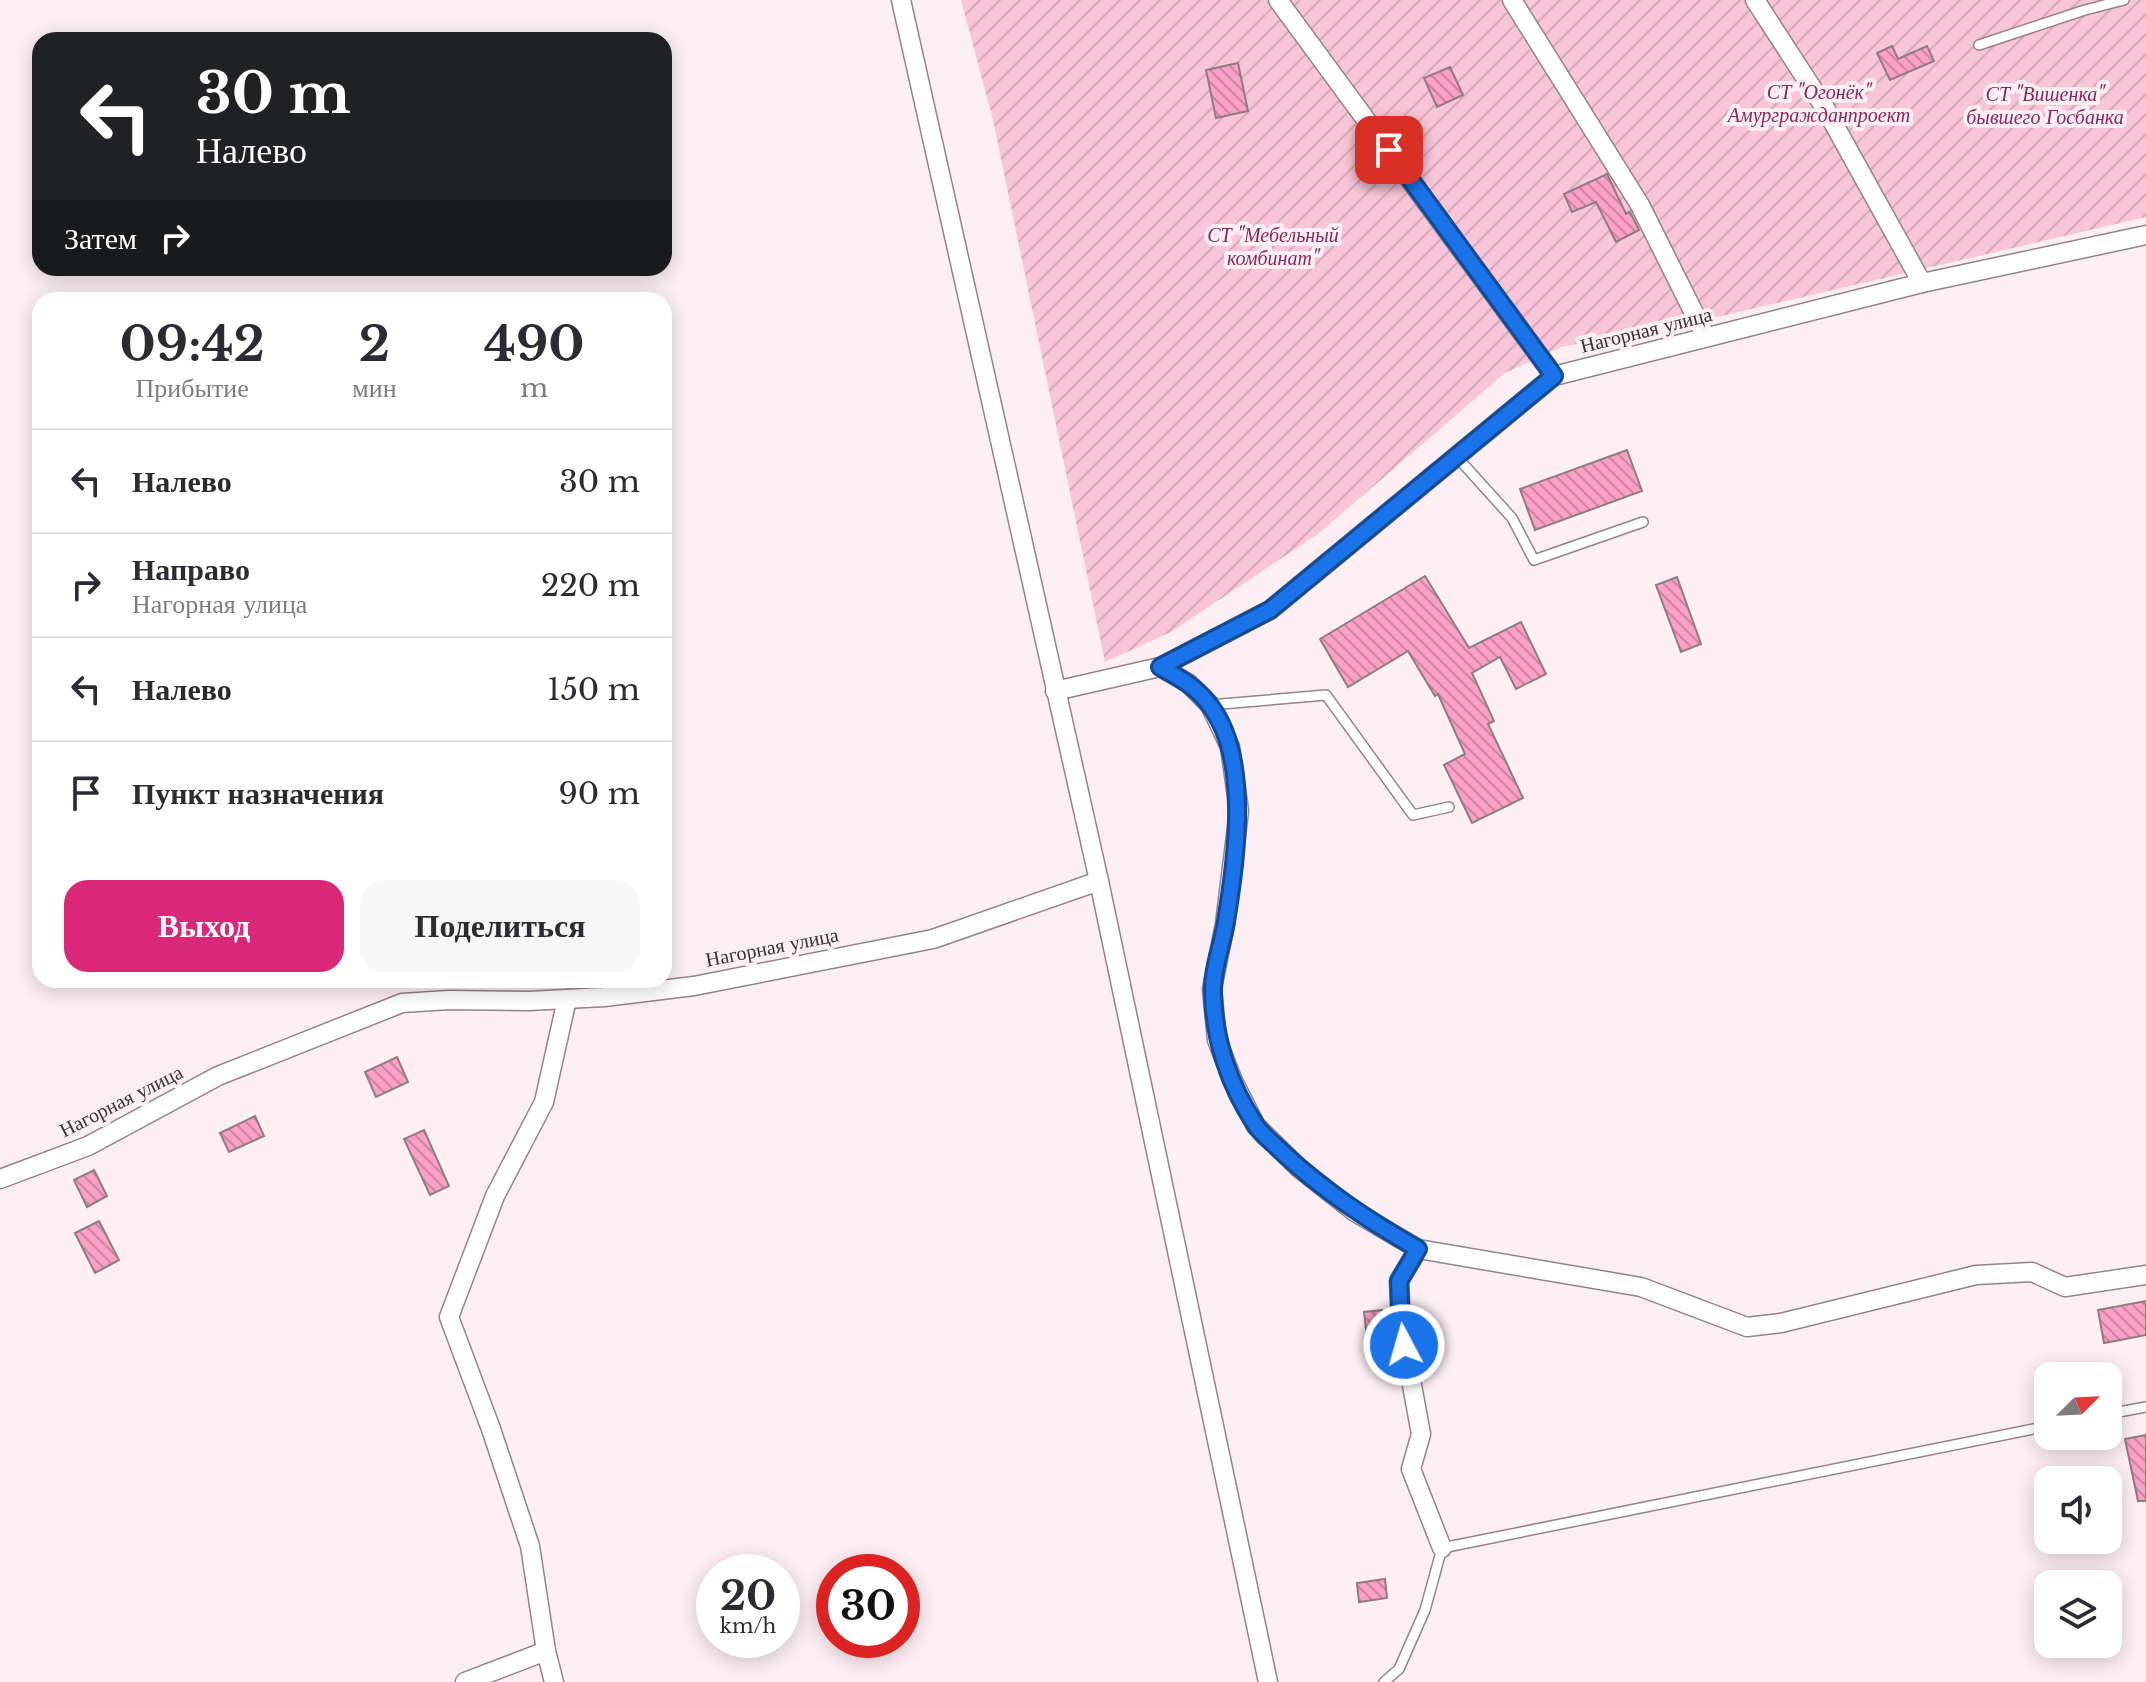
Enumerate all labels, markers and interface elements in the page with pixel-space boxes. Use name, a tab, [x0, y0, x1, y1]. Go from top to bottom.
text: 30 m	[196, 59, 351, 128]
icon: left	[64, 64, 168, 168]
park label: СТ "Огонёк" Амургражданпроект	[1726, 80, 1910, 127]
park label: СТ "Вишенка" бывшего Госбанка	[1966, 82, 2124, 129]
pin	[1355, 116, 1423, 184]
text: Налево	[196, 128, 307, 173]
icon: arrive	[1367, 128, 1411, 172]
icon: right	[153, 216, 197, 260]
text: Затем	[64, 220, 137, 257]
park label: СТ "Мебельный комбинат"	[1207, 223, 1339, 270]
street label: Нагорная улица	[1578, 302, 1714, 358]
text: 09:42	[119, 314, 265, 374]
text: 2	[359, 314, 390, 374]
text: 490	[484, 314, 585, 374]
text: Прибытие	[136, 372, 249, 404]
text: мин	[352, 372, 397, 404]
text: m	[520, 372, 548, 404]
icon: left	[64, 459, 108, 503]
text: Налево	[132, 463, 232, 500]
text: 30 m	[559, 463, 640, 500]
text: Направо	[132, 551, 250, 588]
icon: right	[64, 563, 108, 607]
text: 220 m	[541, 567, 640, 604]
text: Нагорная улица	[132, 588, 307, 620]
icon: left	[64, 667, 108, 711]
text: Налево	[132, 671, 232, 708]
text: 150 m	[547, 671, 640, 708]
icon: arrive	[64, 771, 108, 815]
text: Пункт назначения	[132, 775, 384, 812]
text: 90 m	[558, 775, 640, 812]
button: Выход	[64, 880, 344, 972]
button: Поделиться	[360, 880, 640, 972]
street label: Нагорная улица	[703, 922, 841, 972]
street label: Нагорная улица	[55, 1060, 187, 1142]
position arrow	[1362, 1303, 1446, 1387]
north arrow	[2034, 1362, 2122, 1450]
map controls	[2034, 1362, 2122, 1658]
button: sound	[2034, 1466, 2122, 1554]
speed limit sign: 30	[816, 1554, 920, 1658]
button: layers	[2034, 1570, 2122, 1658]
text: 20	[720, 1571, 776, 1621]
text: km/h	[720, 1614, 776, 1638]

